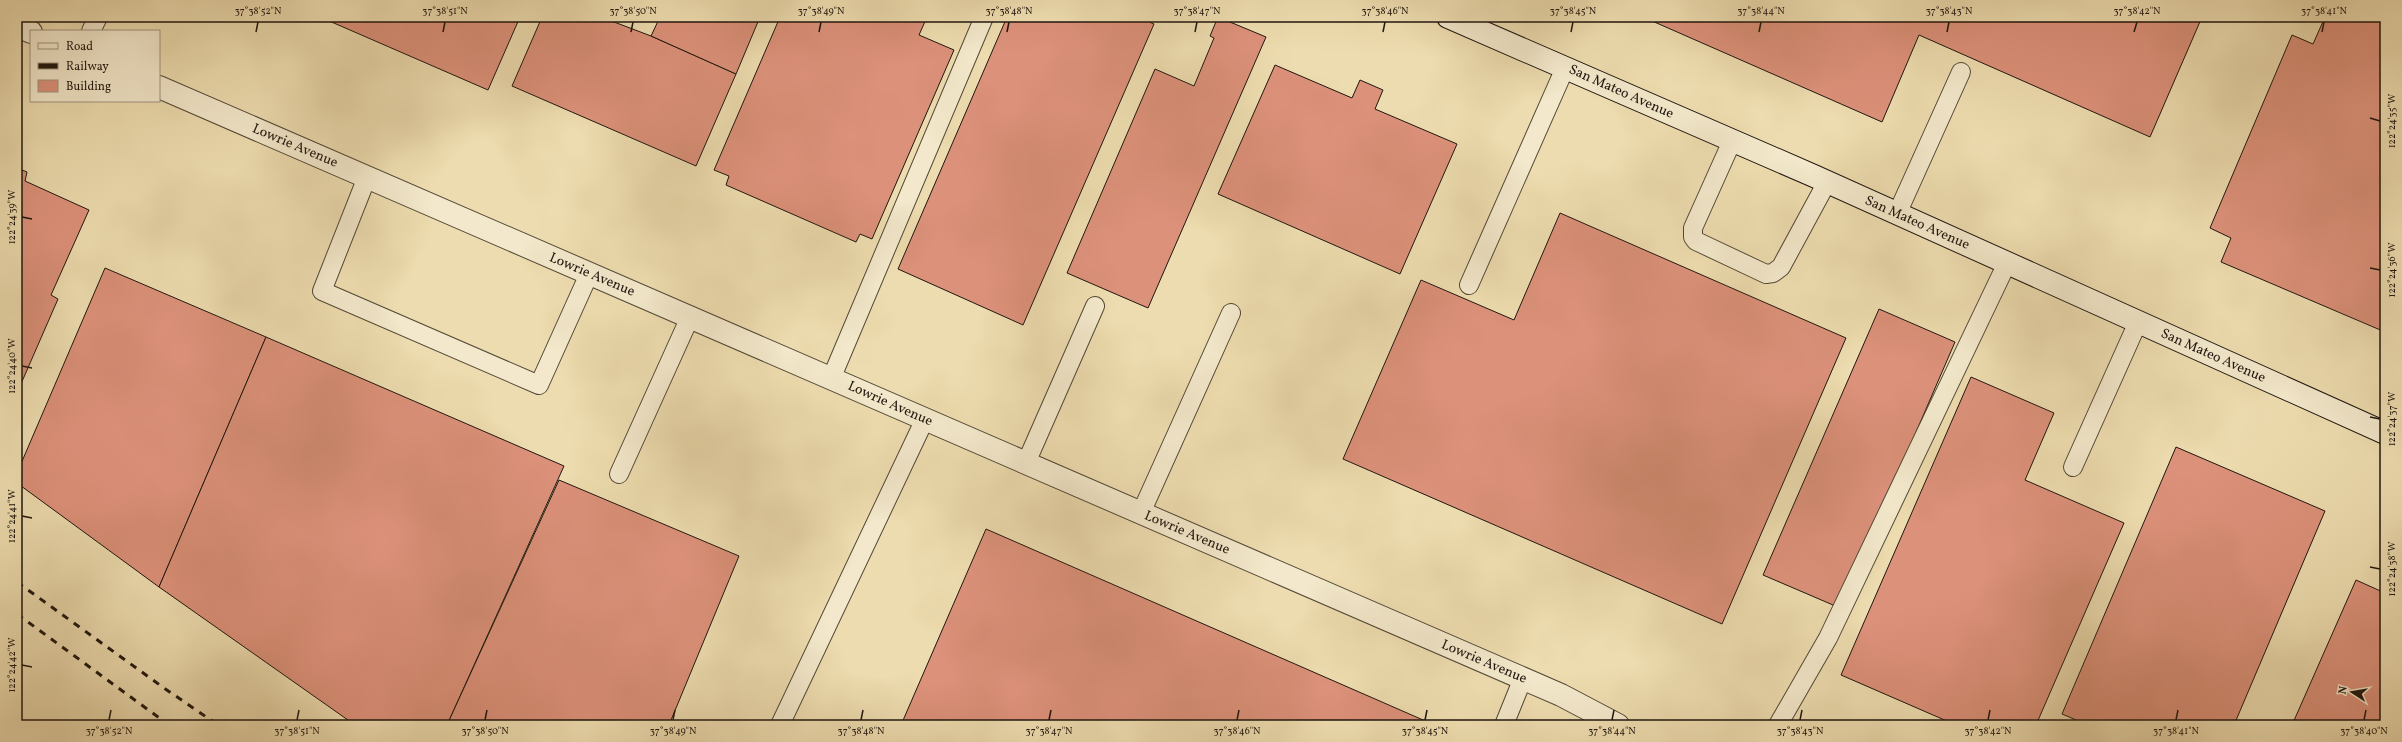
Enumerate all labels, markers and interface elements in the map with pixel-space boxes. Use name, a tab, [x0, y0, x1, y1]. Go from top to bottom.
text: 37°38'52"N	[235, 4, 282, 18]
text: 37°38'51"N	[422, 4, 468, 18]
text: 37°38'50"N	[609, 4, 657, 18]
text: 37°38'49"N	[798, 4, 845, 18]
text: 37°38'48"N	[986, 4, 1033, 18]
text: 37°38'47"N	[1174, 4, 1221, 18]
text: 37°38'46"N	[1362, 4, 1409, 18]
text: 37°38'45"N	[1550, 4, 1597, 18]
text: 37°38'44"N	[1737, 4, 1785, 18]
text: 37°38'43"N	[1926, 4, 1973, 18]
text: 37°38'42"N	[2113, 4, 2161, 18]
text: 37°38'41"N	[2301, 4, 2347, 18]
legend	[30, 30, 160, 102]
text: Road	[66, 39, 93, 55]
text: Railway	[66, 59, 109, 75]
street label: San Mateo Avenue	[1565, 60, 1677, 124]
text: Building	[66, 79, 111, 95]
text: 122°24'35"W	[2385, 94, 2399, 148]
street label: Lowrie Avenue	[249, 119, 341, 173]
text: 122°24'39"W	[5, 190, 19, 244]
street label: San Mateo Avenue	[1861, 191, 1973, 255]
text: 122°24'36"W	[2385, 243, 2399, 297]
street label: Lowrie Avenue	[546, 248, 638, 302]
street label: San Mateo Avenue	[2157, 324, 2269, 388]
text: 122°24'40"W	[5, 338, 19, 394]
street label: Lowrie Avenue	[844, 377, 936, 431]
text: 122°24'37"W	[2385, 392, 2399, 446]
text: 122°24'41"W	[5, 489, 19, 543]
street label: Lowrie Avenue	[1141, 506, 1233, 560]
text: 122°24'38"W	[2385, 542, 2399, 596]
street label: Lowrie Avenue	[1438, 635, 1530, 689]
text: 122°24'42"W	[5, 637, 19, 693]
north arrow	[2332, 672, 2372, 712]
text: N	[2336, 685, 2352, 696]
text: 37°38'52"N	[86, 724, 133, 738]
text: 37°38'51"N	[274, 724, 320, 738]
text: 37°38'50"N	[461, 724, 509, 738]
text: 37°38'49"N	[650, 724, 697, 738]
text: 37°38'48"N	[838, 724, 885, 738]
text: 37°38'47"N	[1026, 724, 1073, 738]
text: 37°38'46"N	[1214, 724, 1261, 738]
text: 37°38'45"N	[1402, 724, 1449, 738]
text: 37°38'44"N	[1588, 724, 1636, 738]
text: 37°38'43"N	[1777, 724, 1824, 738]
text: 37°38'42"N	[1964, 724, 2012, 738]
text: 37°38'41"N	[2153, 724, 2199, 738]
text: 37°38'40"N	[2340, 724, 2388, 738]

